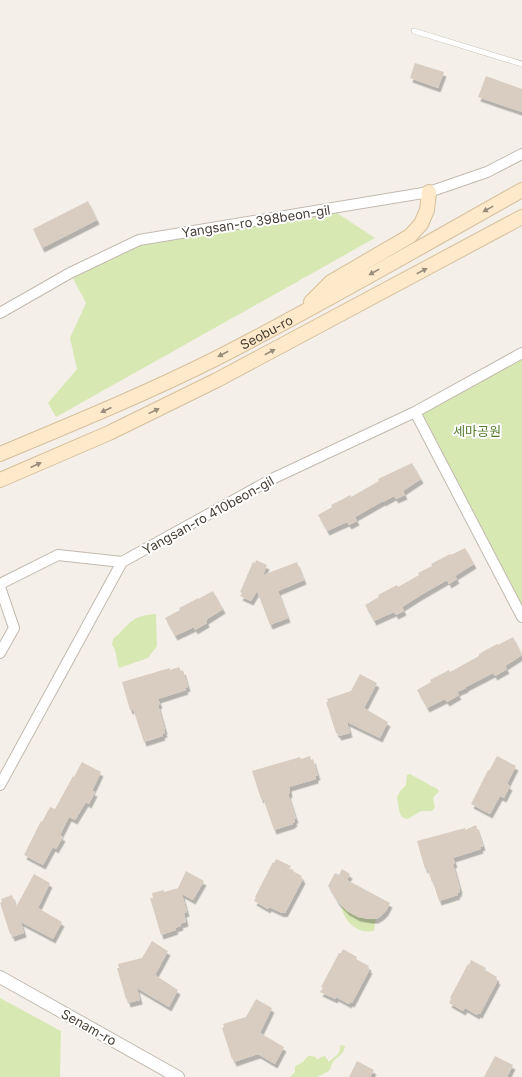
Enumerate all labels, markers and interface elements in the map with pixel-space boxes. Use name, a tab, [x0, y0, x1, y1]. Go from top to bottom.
street label: Yangsan-ro 398beon-gil	[181, 201, 331, 241]
one-way arrow	[482, 205, 494, 212]
one-way arrow	[416, 268, 428, 275]
one-way arrow	[369, 269, 380, 275]
street label: Seobu-ro	[237, 312, 296, 353]
one-way arrow	[264, 349, 276, 355]
one-way arrow	[218, 351, 229, 358]
one-way arrow	[100, 407, 112, 413]
one-way arrow	[148, 408, 160, 414]
park label: 세마공원	[453, 423, 501, 439]
one-way arrow	[30, 462, 42, 468]
street label: Yangsan-ro 410beon-gil	[140, 472, 276, 558]
street label: Senam-ro	[59, 1005, 120, 1049]

